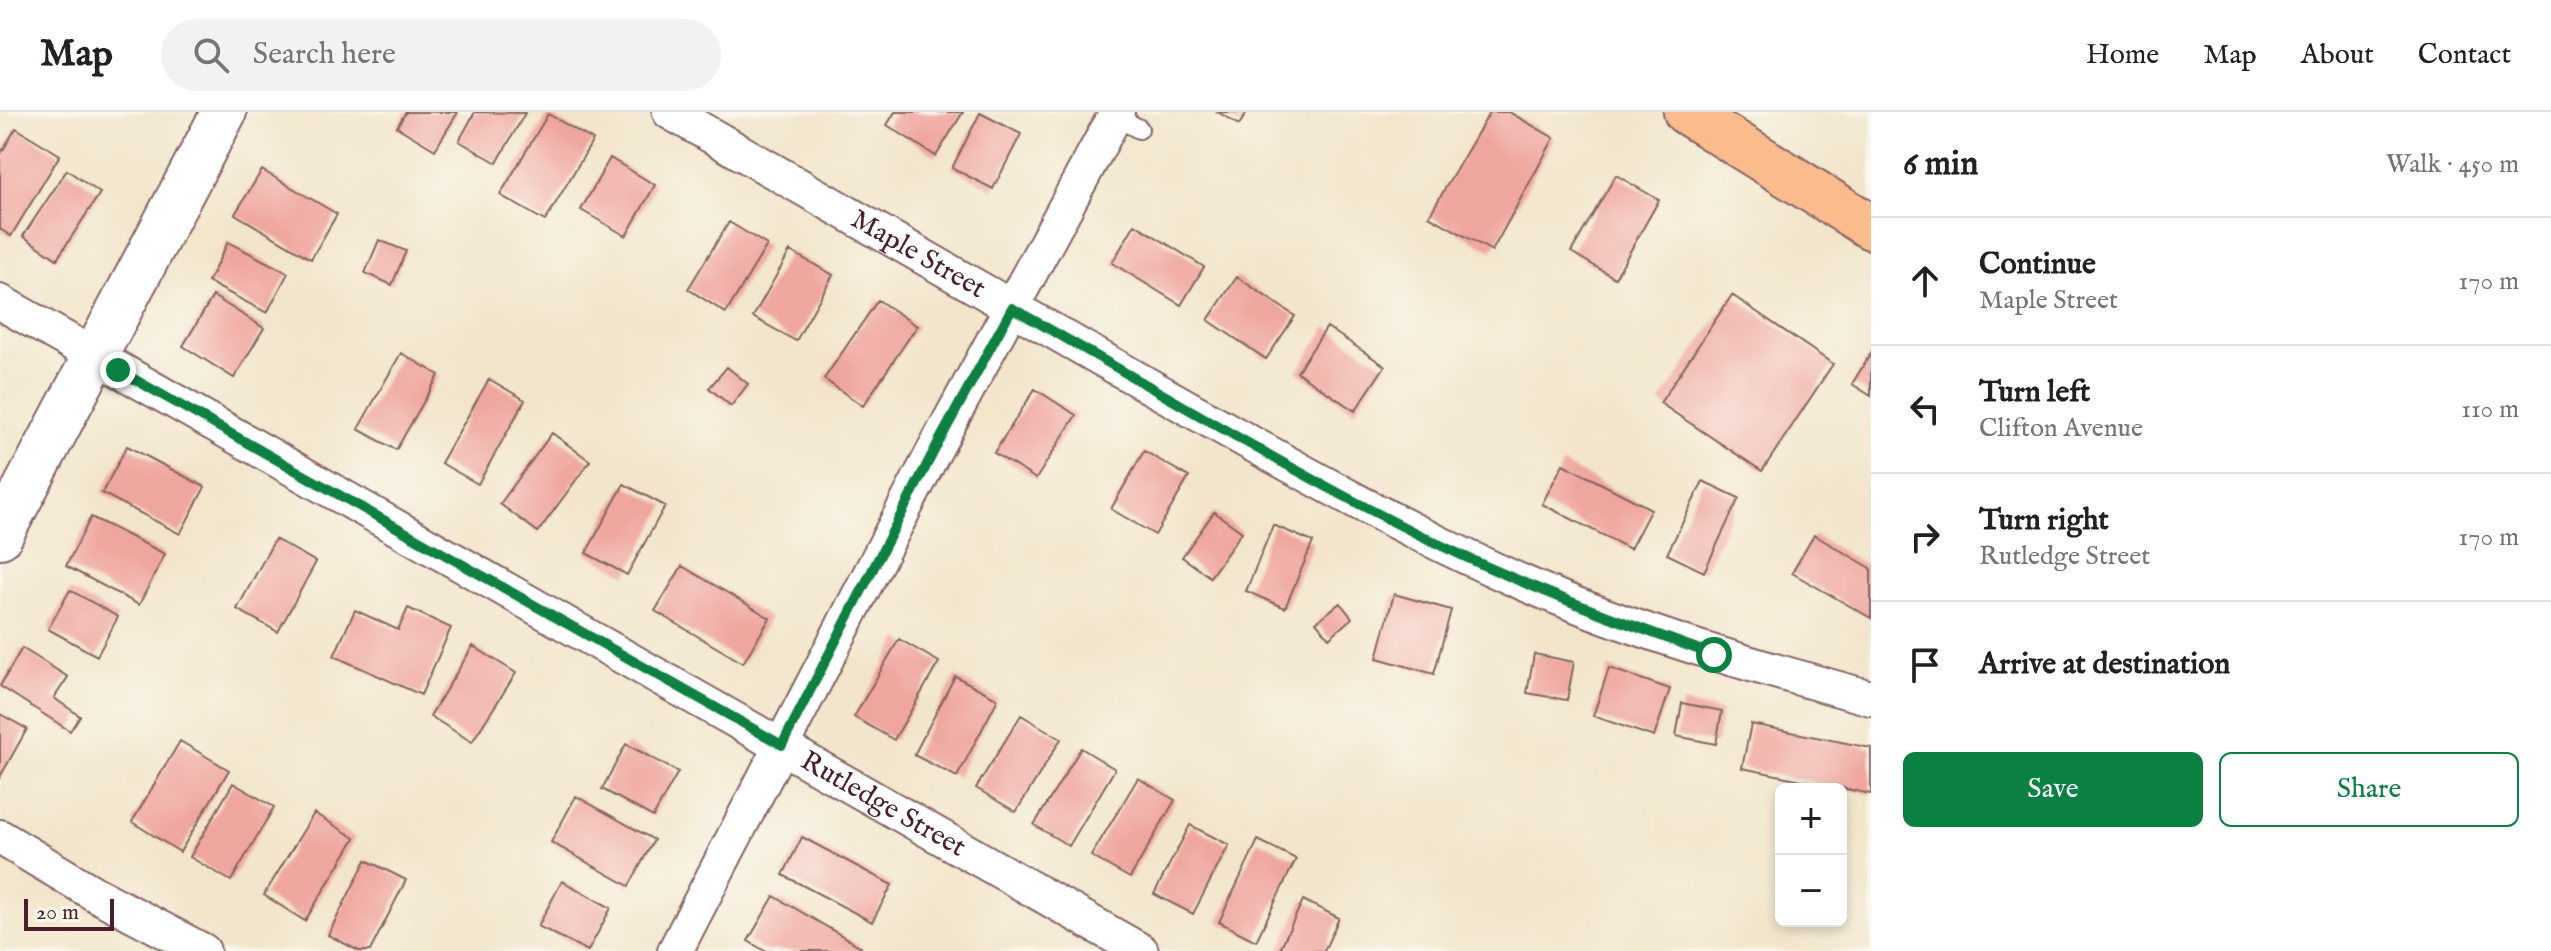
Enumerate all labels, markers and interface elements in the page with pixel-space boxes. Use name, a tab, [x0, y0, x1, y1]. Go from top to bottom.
search box	[161, 19, 721, 91]
text: Map	[40, 31, 113, 79]
icon: search	[189, 33, 233, 77]
text: Search here	[253, 36, 396, 74]
text: Home	[2086, 38, 2159, 73]
text: Map	[2203, 38, 2257, 73]
text: About	[2301, 38, 2374, 73]
text: Contact	[2418, 38, 2511, 73]
text: 6 min	[1903, 143, 1978, 186]
text: Walk · 450 m	[2386, 148, 2519, 181]
street label: Maple Street	[845, 202, 992, 307]
text: Continue	[1979, 246, 2096, 284]
icon: ahead	[1903, 259, 1947, 303]
text: 170 m	[2459, 265, 2519, 298]
text: Maple Street	[1979, 284, 2118, 317]
route end	[100, 352, 136, 388]
text: Turn left	[1979, 374, 2090, 412]
icon: left	[1903, 387, 1947, 431]
text: 110 m	[2461, 393, 2519, 426]
text: Clifton Avenue	[1979, 412, 2143, 445]
text: Turn right	[1979, 502, 2109, 540]
icon: right	[1903, 515, 1947, 559]
text: 170 m	[2459, 521, 2519, 554]
text: Rutledge Street	[1979, 540, 2150, 573]
route start	[1696, 637, 1732, 673]
icon: arrive	[1903, 643, 1947, 687]
text: Arrive at destination	[1979, 646, 2230, 684]
street label: Rutledge Street	[794, 744, 972, 865]
button: Save	[1903, 752, 2203, 827]
button: Share	[2219, 752, 2519, 827]
map controls	[1775, 783, 1847, 927]
button: +	[1775, 783, 1847, 855]
button: −	[1775, 855, 1847, 927]
scale bar	[24, 895, 114, 931]
text: 20 m	[36, 899, 79, 927]

